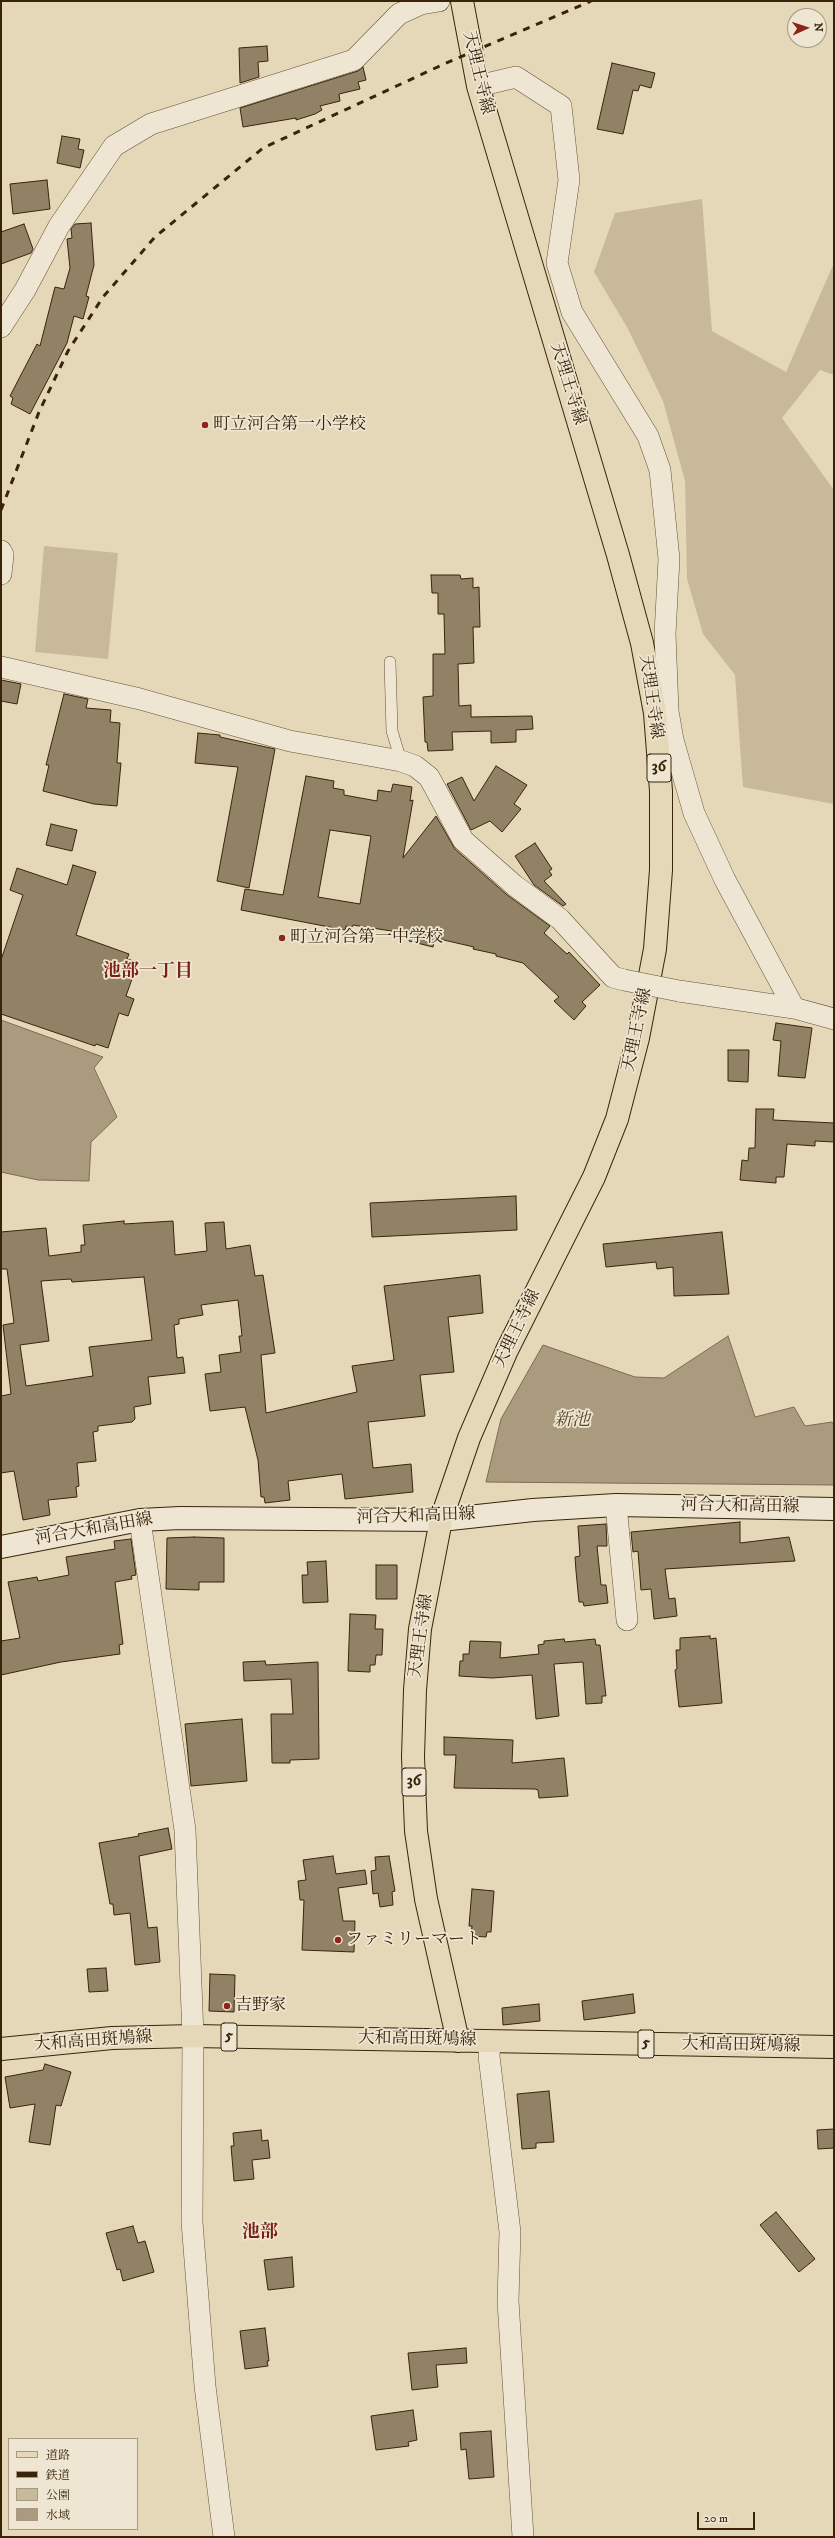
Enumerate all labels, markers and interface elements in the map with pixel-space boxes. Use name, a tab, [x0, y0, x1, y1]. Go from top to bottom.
north arrow	[787, 8, 827, 48]
text: N	[811, 23, 825, 32]
street label: 天理王寺線	[458, 29, 496, 117]
street label: 天理王寺線	[545, 340, 589, 428]
place label: 町立河合第一小学校	[213, 415, 366, 435]
marker: 町立河合第一小学校	[200, 420, 210, 430]
street label: 天理王寺線	[634, 653, 666, 741]
road number: 36	[647, 754, 671, 782]
place label: 町立河合第一中学校	[290, 928, 443, 948]
marker: 町立河合第一中学校	[277, 933, 287, 943]
district label: 池部一丁目	[103, 961, 193, 983]
street label: 天理王寺線	[619, 986, 657, 1074]
street label: 天理王寺線	[490, 1286, 546, 1372]
water label: 新池	[554, 1410, 590, 1432]
street label: 河合大和高田線	[680, 1496, 800, 1518]
street label: 河合大和高田線	[356, 1505, 476, 1529]
street label: 河合大和高田線	[34, 1510, 154, 1550]
street label: 天理王寺線	[406, 1592, 438, 1680]
road number: 36	[402, 1768, 426, 1796]
place label: ファミリーマート	[346, 1930, 482, 1950]
marker: ファミリーマート	[333, 1935, 343, 1945]
place label: 吉野家	[235, 1996, 286, 2016]
marker: 吉野家	[222, 2001, 232, 2011]
road number: 5	[221, 2023, 237, 2051]
street label: 大和高田斑鳩線	[33, 2028, 153, 2056]
street label: 大和高田斑鳩線	[357, 2029, 477, 2051]
road number: 5	[638, 2030, 654, 2058]
street label: 大和高田斑鳩線	[681, 2035, 801, 2057]
district label: 池部	[242, 2222, 278, 2244]
legend	[8, 2438, 138, 2530]
text: 道路	[46, 2448, 70, 2463]
text: 鉄道	[46, 2468, 70, 2483]
text: 公園	[46, 2488, 70, 2503]
scale bar	[699, 2504, 757, 2530]
text: 水域	[46, 2508, 70, 2523]
text: 20 m	[704, 2511, 728, 2526]

